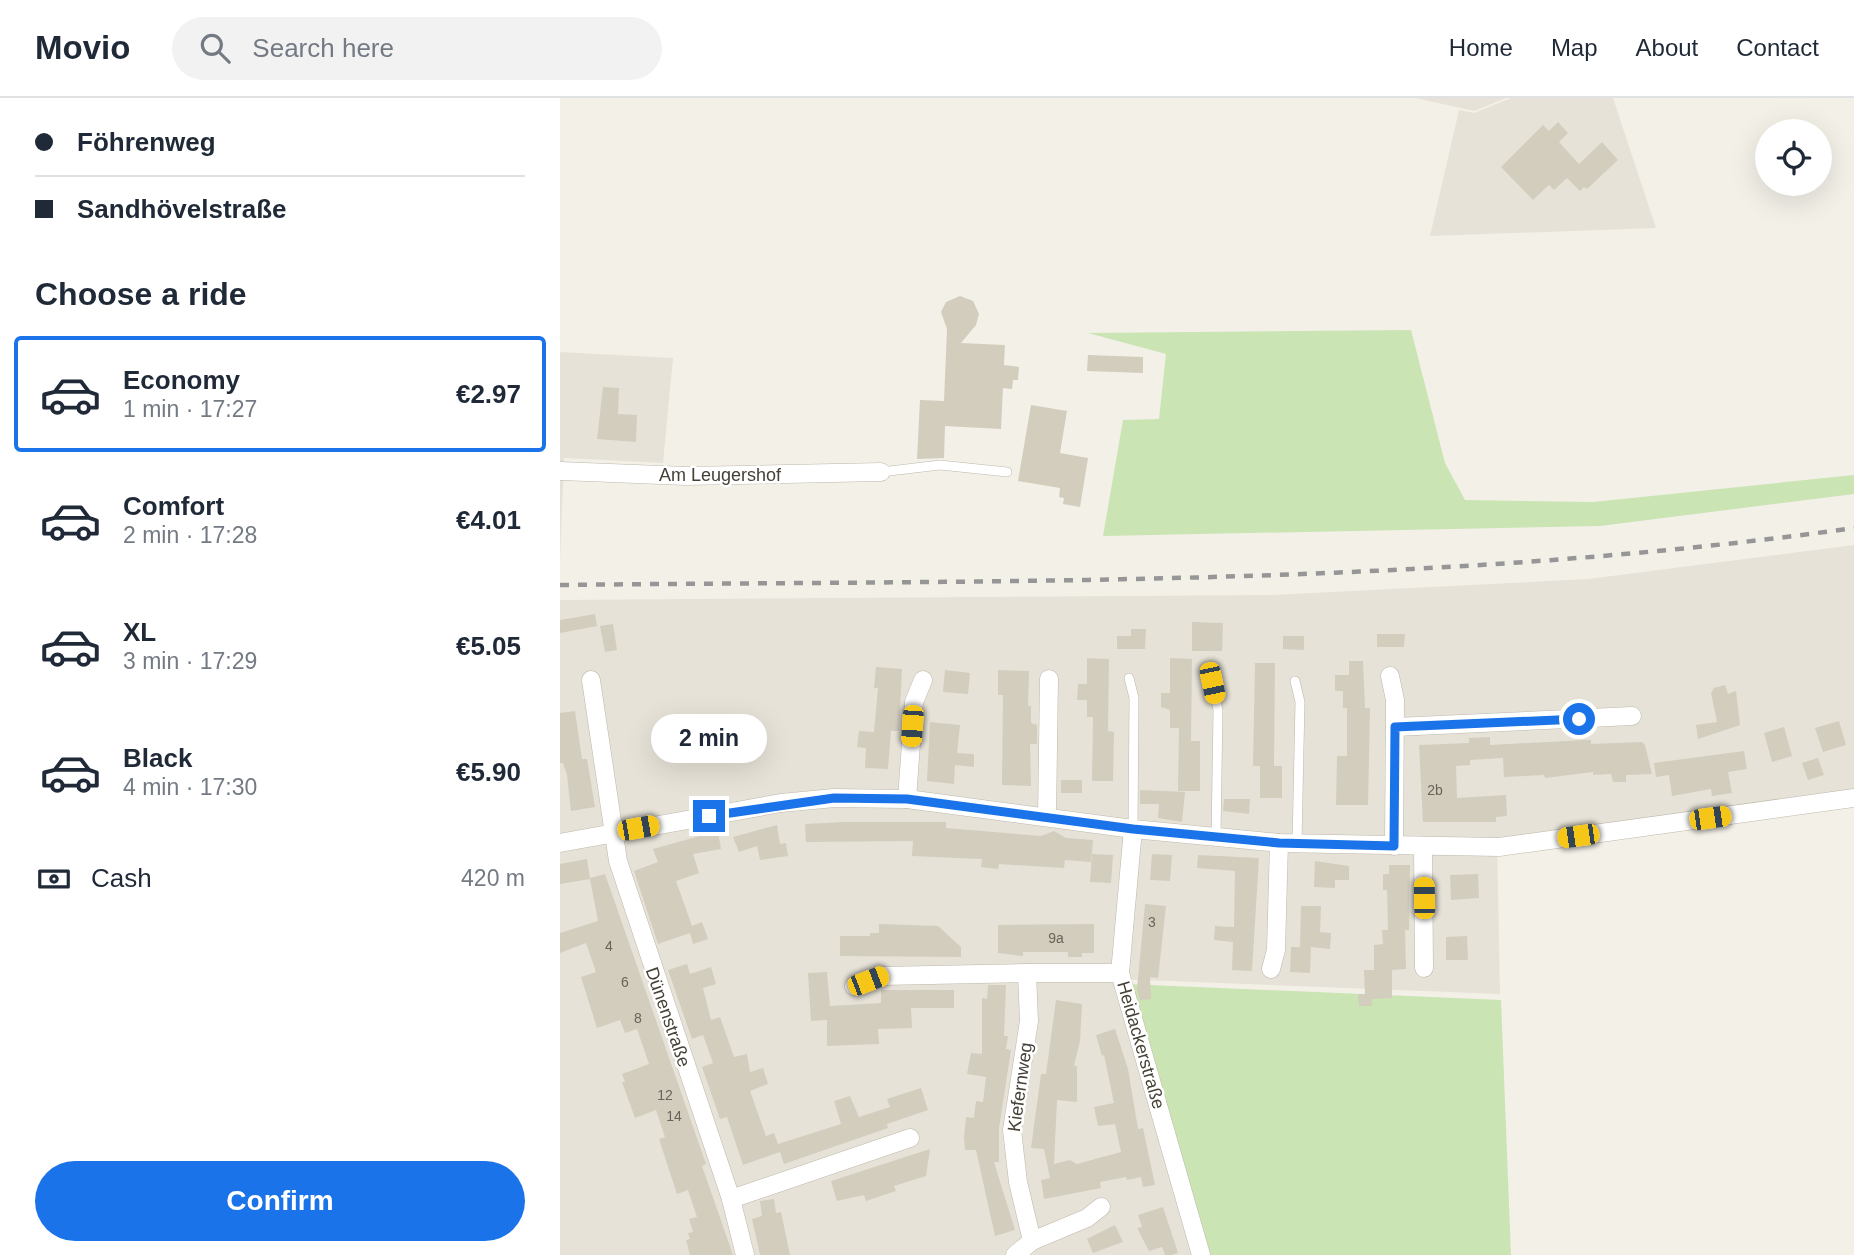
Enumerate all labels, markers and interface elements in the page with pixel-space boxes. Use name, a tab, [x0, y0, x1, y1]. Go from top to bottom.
search box	[172, 17, 662, 80]
text: Movio	[35, 29, 130, 66]
icon: search	[196, 29, 234, 67]
text: Search here	[252, 33, 394, 63]
text: Home	[1449, 34, 1513, 61]
text: Map	[1551, 34, 1598, 61]
text: About	[1636, 34, 1698, 61]
text: Contact	[1736, 34, 1819, 61]
map controls	[1755, 119, 1832, 196]
button: locate	[1755, 119, 1832, 196]
text: Föhrenweg	[77, 127, 216, 157]
text: Sandhövelstraße	[77, 194, 287, 224]
text: Choose a ride	[35, 276, 247, 312]
icon: car	[39, 363, 102, 426]
text: Economy	[123, 365, 240, 395]
text: €2.97	[456, 379, 521, 409]
text: 1 min · 17:27	[123, 396, 257, 422]
street label: Am Leugershof	[659, 465, 782, 485]
icon: car	[39, 489, 102, 552]
text: Comfort	[123, 491, 224, 521]
text: €4.01	[456, 505, 521, 535]
text: 2 min · 17:28	[123, 522, 257, 548]
icon: car	[39, 615, 102, 678]
text: XL	[123, 617, 156, 647]
text: €5.05	[456, 631, 521, 661]
text: 3 min · 17:29	[123, 648, 257, 674]
car	[1198, 660, 1227, 706]
route start	[1563, 703, 1595, 735]
car	[901, 704, 924, 748]
callout: 2 min	[651, 714, 767, 764]
text: 2 min	[679, 725, 739, 751]
icon: car	[39, 741, 102, 804]
text: Black	[123, 743, 192, 773]
text: €5.90	[456, 757, 521, 787]
text: 4 min · 17:30	[123, 774, 257, 800]
house number: 2b	[1427, 782, 1443, 798]
route end	[693, 800, 725, 832]
car	[1688, 805, 1733, 831]
car	[616, 814, 661, 842]
car	[1556, 823, 1601, 849]
icon: cash	[35, 860, 73, 898]
text: Cash	[91, 863, 152, 893]
text: 420 m	[461, 865, 525, 891]
car	[1414, 877, 1435, 919]
house number: 3	[1148, 914, 1156, 930]
house number: 9a	[1048, 930, 1064, 946]
house number: 4	[605, 938, 613, 954]
car	[845, 964, 892, 998]
street label: Dünenstraße	[642, 965, 694, 1069]
house number: 6	[621, 974, 629, 990]
street label: Heidackerstraße	[1113, 979, 1169, 1111]
house number: 8	[634, 1010, 642, 1026]
street label: Kiefernweg	[1004, 1041, 1036, 1133]
house number: 12	[657, 1087, 673, 1103]
house number: 14	[666, 1108, 682, 1124]
button: Confirm	[35, 1161, 525, 1241]

